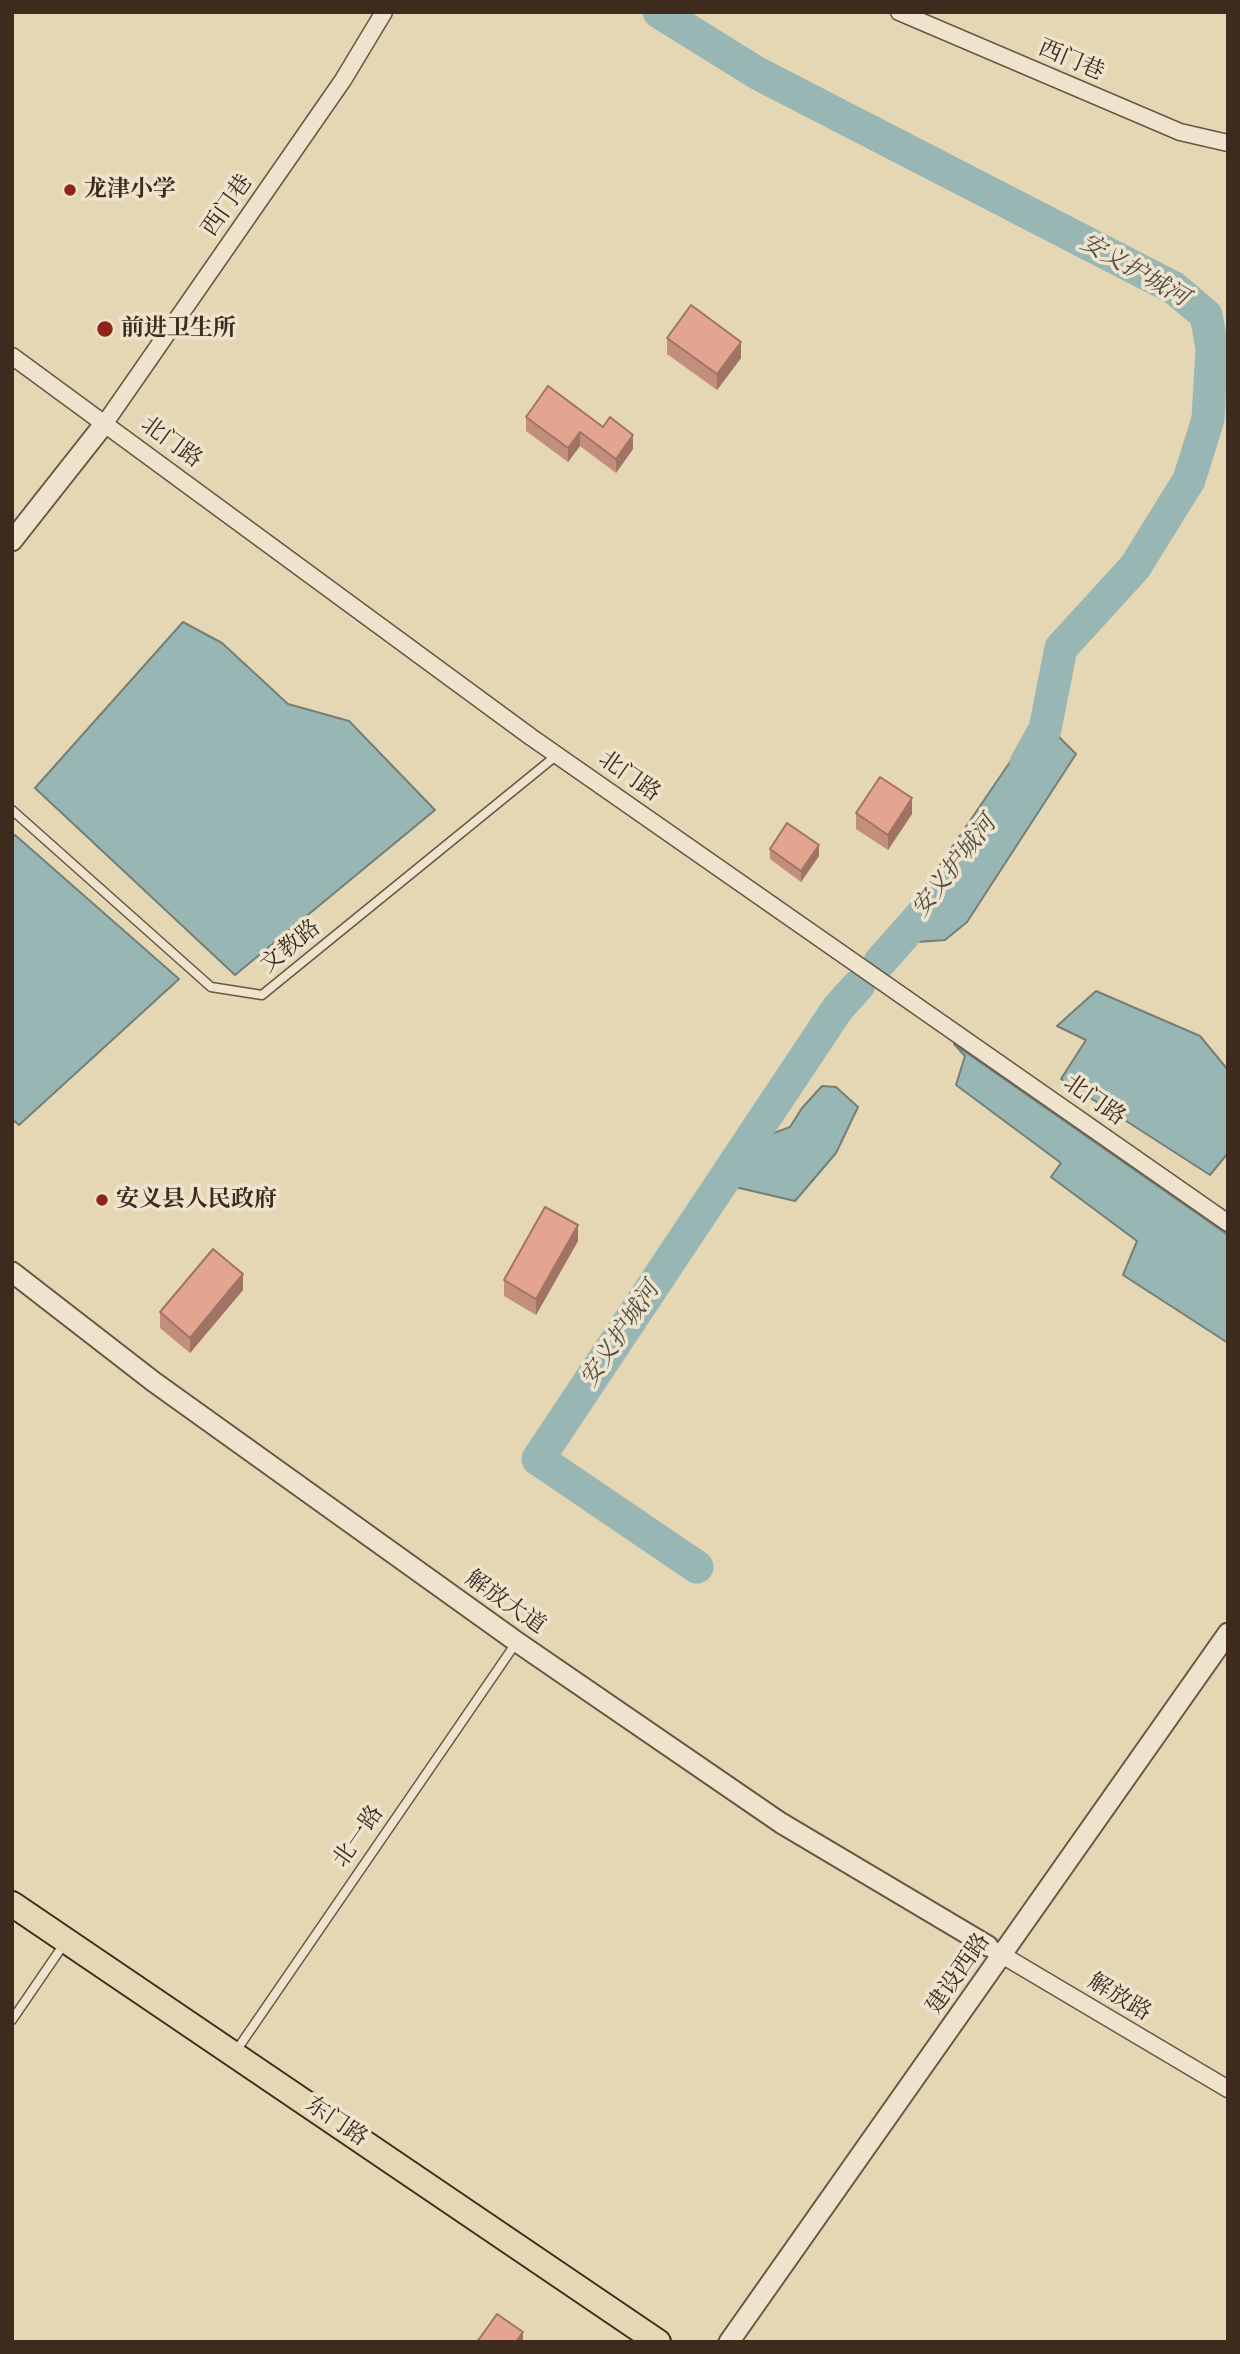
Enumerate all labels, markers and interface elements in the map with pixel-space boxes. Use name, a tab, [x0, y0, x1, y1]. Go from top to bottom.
street label: 西门巷	[1034, 35, 1108, 87]
street label: 西门巷	[197, 170, 259, 242]
place label: 龙津小学	[84, 176, 176, 204]
marker: 龙津小学	[62, 182, 78, 198]
water label: 安义护城河	[1075, 229, 1193, 313]
place label: 前进卫生所	[121, 315, 236, 343]
marker: 前进卫生所	[95, 319, 115, 339]
street label: 北门路	[135, 412, 207, 474]
street label: 北门路	[593, 746, 665, 808]
water label: 安义护城河	[907, 811, 1003, 923]
street label: 文教路	[256, 915, 326, 979]
street label: 北门路	[1058, 1070, 1130, 1132]
place label: 安义县人民政府	[116, 1186, 277, 1214]
marker: 安义县人民政府	[94, 1192, 110, 1208]
water label: 安义护城河	[576, 1277, 666, 1393]
street label: 解放大道	[459, 1565, 551, 1641]
street label: 北一路	[328, 1801, 390, 1873]
street label: 建设西路	[921, 1928, 997, 2020]
street label: 解放路	[1082, 1968, 1156, 2028]
street label: 东门路	[300, 2091, 372, 2153]

